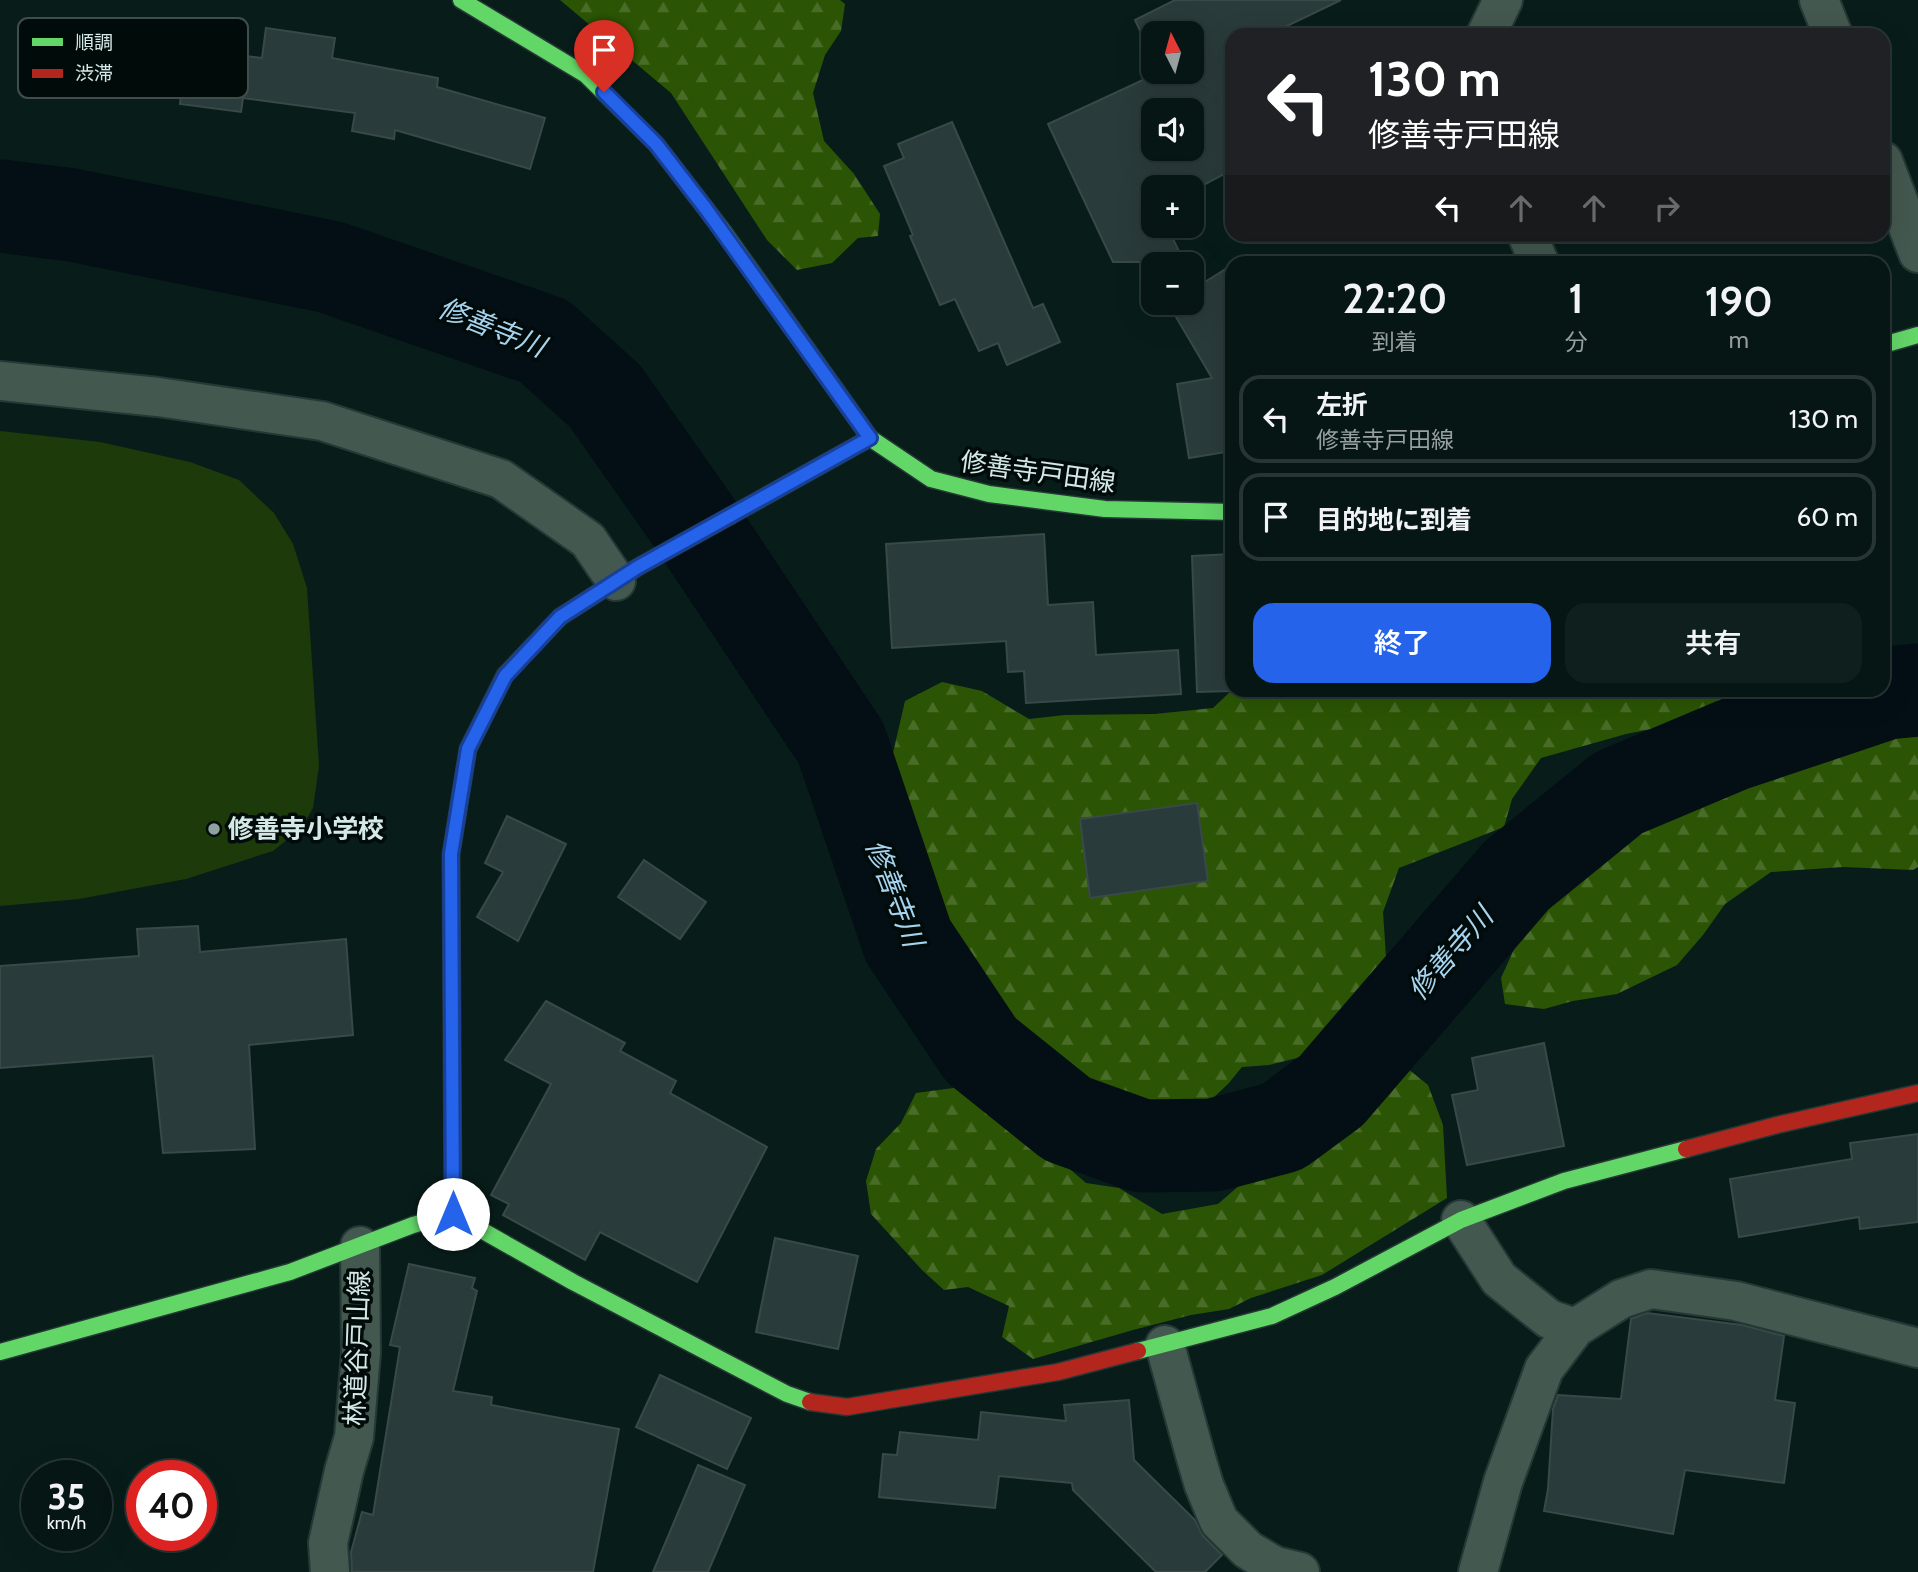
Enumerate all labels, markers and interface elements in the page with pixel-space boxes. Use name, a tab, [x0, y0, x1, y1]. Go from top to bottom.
legend	[18, 18, 248, 98]
pin	[574, 20, 634, 92]
north arrow	[1141, 21, 1204, 84]
map controls	[1141, 21, 1204, 315]
text: 順調	[75, 31, 113, 54]
icon: arrive	[585, 31, 623, 69]
text: 130 m	[1368, 49, 1501, 108]
icon: left	[1253, 56, 1344, 147]
text: 渋滞	[75, 62, 113, 85]
button: sound	[1141, 98, 1204, 161]
text: 修善寺戸田線	[1368, 115, 1560, 154]
button: +	[1141, 175, 1204, 238]
icon: left	[1429, 189, 1467, 227]
icon: ahead	[1502, 189, 1540, 227]
icon: ahead	[1575, 189, 1613, 227]
icon: right	[1648, 189, 1686, 227]
button: −	[1141, 252, 1204, 315]
text: 22:20	[1342, 272, 1447, 324]
text: 1	[1569, 272, 1583, 324]
text: 190	[1705, 275, 1773, 327]
water label: 修善寺川	[434, 290, 553, 365]
text: m	[1729, 326, 1749, 354]
text: 到着	[1372, 328, 1418, 356]
text: 分	[1564, 328, 1587, 356]
text: 左折	[1316, 389, 1368, 421]
icon: left	[1257, 400, 1295, 438]
text: 130 m	[1789, 403, 1858, 435]
text: 修善寺戸田線	[1316, 426, 1454, 454]
street label: 修善寺戸田線	[959, 445, 1117, 499]
icon: arrive	[1257, 498, 1295, 536]
text: 60 m	[1796, 501, 1858, 533]
text: 目的地に到着	[1316, 504, 1472, 536]
button: 終了	[1253, 603, 1551, 683]
button: 共有	[1565, 603, 1862, 683]
place label: 修善寺小学校	[228, 813, 384, 845]
marker: 修善寺小学校	[206, 821, 222, 837]
water label: 修善寺川	[859, 835, 932, 954]
water label: 修善寺川	[1400, 897, 1502, 1006]
position arrow	[416, 1177, 490, 1251]
street label: 林道谷戸山線	[338, 1269, 376, 1427]
speed limit sign: 40	[126, 1460, 217, 1551]
text: 35	[48, 1475, 85, 1518]
text: km/h	[47, 1512, 86, 1534]

